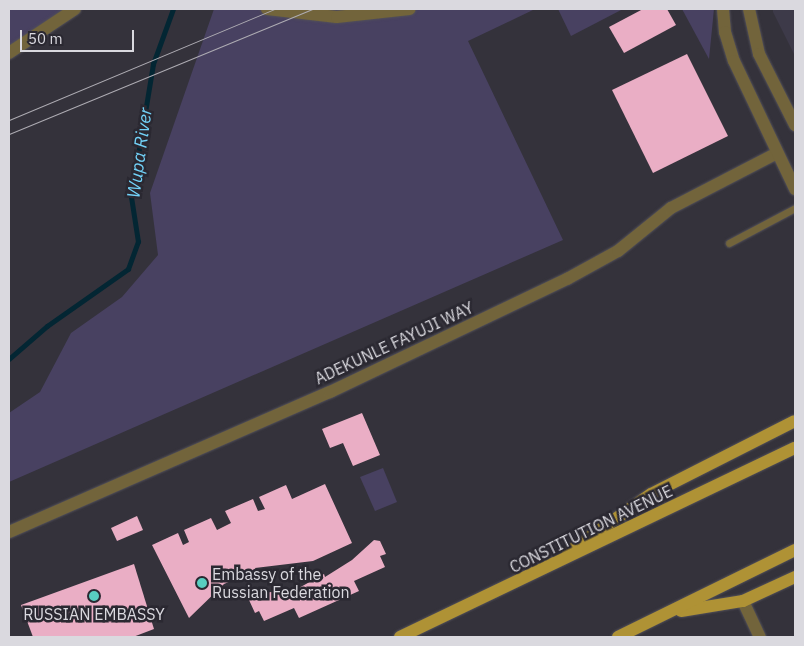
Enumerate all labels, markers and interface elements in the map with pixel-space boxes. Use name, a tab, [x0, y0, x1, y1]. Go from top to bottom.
scale bar	[22, 20, 136, 52]
text: 50 m	[28, 29, 63, 48]
water label: Wupa River	[123, 106, 157, 200]
street label: ADEKUNLE FAYUJI WAY	[312, 298, 476, 388]
street label: CONSTITUTION AVENUE	[506, 481, 676, 577]
place label: Embassy of the Russian Federation	[212, 564, 350, 602]
marker: Embassy of the Russian Federation	[196, 577, 208, 589]
marker: RUSSIAN EMBASSY	[88, 590, 100, 602]
place label: RUSSIAN EMBASSY	[23, 604, 165, 624]

